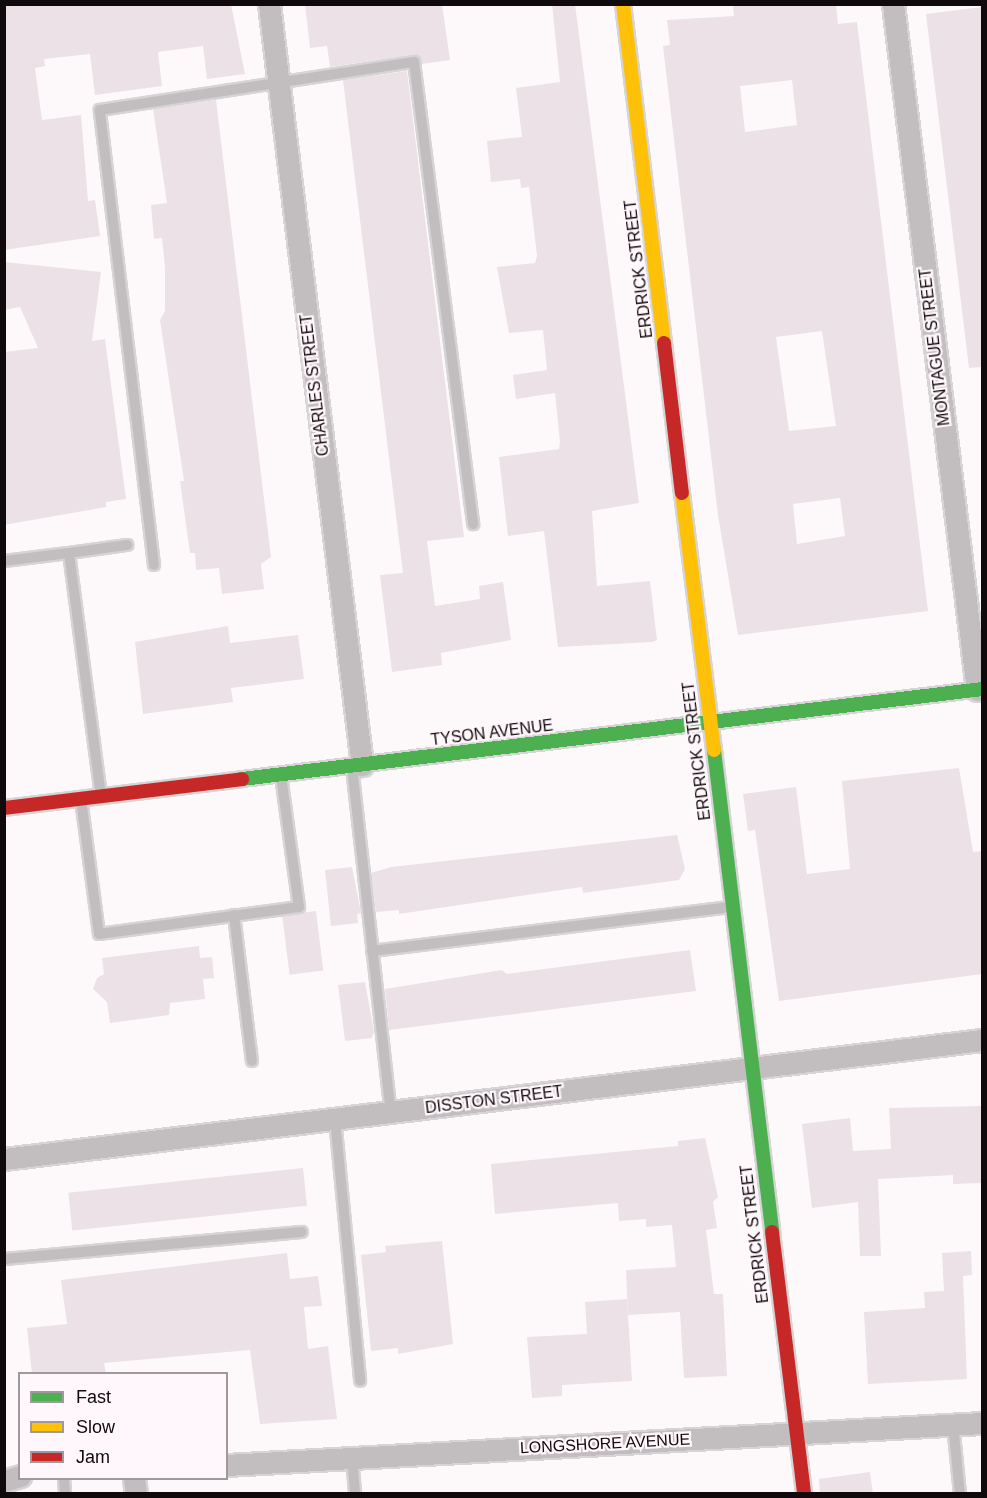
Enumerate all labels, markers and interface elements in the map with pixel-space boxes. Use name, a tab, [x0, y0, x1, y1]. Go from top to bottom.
street label: ERDRICK STREET	[621, 199, 657, 339]
street label: MONTAGUE STREET	[916, 267, 954, 427]
street label: CHARLES STREET	[297, 313, 333, 457]
street label: ERDRICK STREET	[679, 681, 715, 821]
street label: TYSON AVENUE	[429, 716, 555, 750]
street label: DISSTON STREET	[424, 1082, 564, 1118]
street label: ERDRICK STREET	[737, 1164, 773, 1304]
legend	[18, 1372, 228, 1480]
text: Fast	[76, 1387, 111, 1407]
text: Slow	[76, 1417, 115, 1437]
street label: LONGSHORE AVENUE	[519, 1430, 691, 1458]
text: Jam	[76, 1447, 110, 1467]

